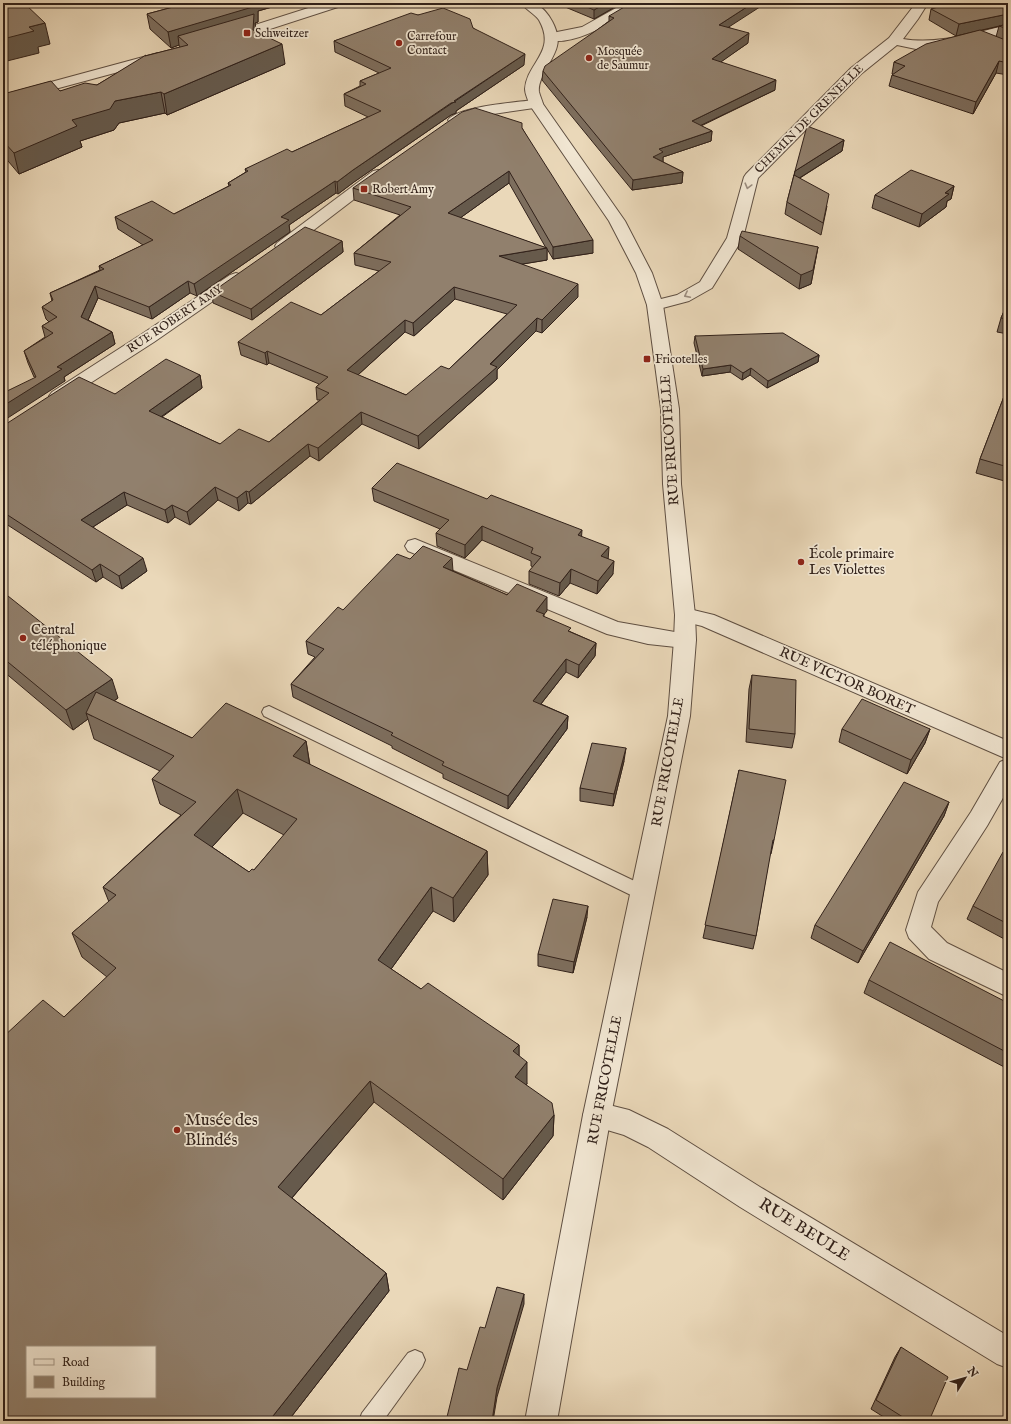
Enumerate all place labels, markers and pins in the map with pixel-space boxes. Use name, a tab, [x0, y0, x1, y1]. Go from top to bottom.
place label: Schweitzer	[255, 26, 309, 41]
marker: Schweitzer	[242, 28, 252, 38]
place label: Carrefour Contact	[407, 29, 457, 58]
marker: Carrefour Contact	[394, 38, 404, 48]
place label: Mosquée de Saumur	[597, 44, 649, 73]
marker: Mosquée de Saumur	[584, 53, 594, 63]
place label: Robert Amy	[372, 182, 434, 197]
marker: Robert Amy	[359, 184, 369, 194]
place label: Fricotelles	[655, 352, 708, 367]
marker: Fricotelles	[642, 354, 652, 364]
place label: École primaire Les Violettes	[809, 544, 895, 579]
marker: École primaire Les Violettes	[796, 557, 806, 567]
place label: Central téléphonique	[31, 621, 107, 655]
marker: Central téléphonique	[18, 633, 28, 643]
place label: Musée des Blindés	[185, 1110, 258, 1151]
marker: Musée des Blindés	[172, 1125, 182, 1135]

